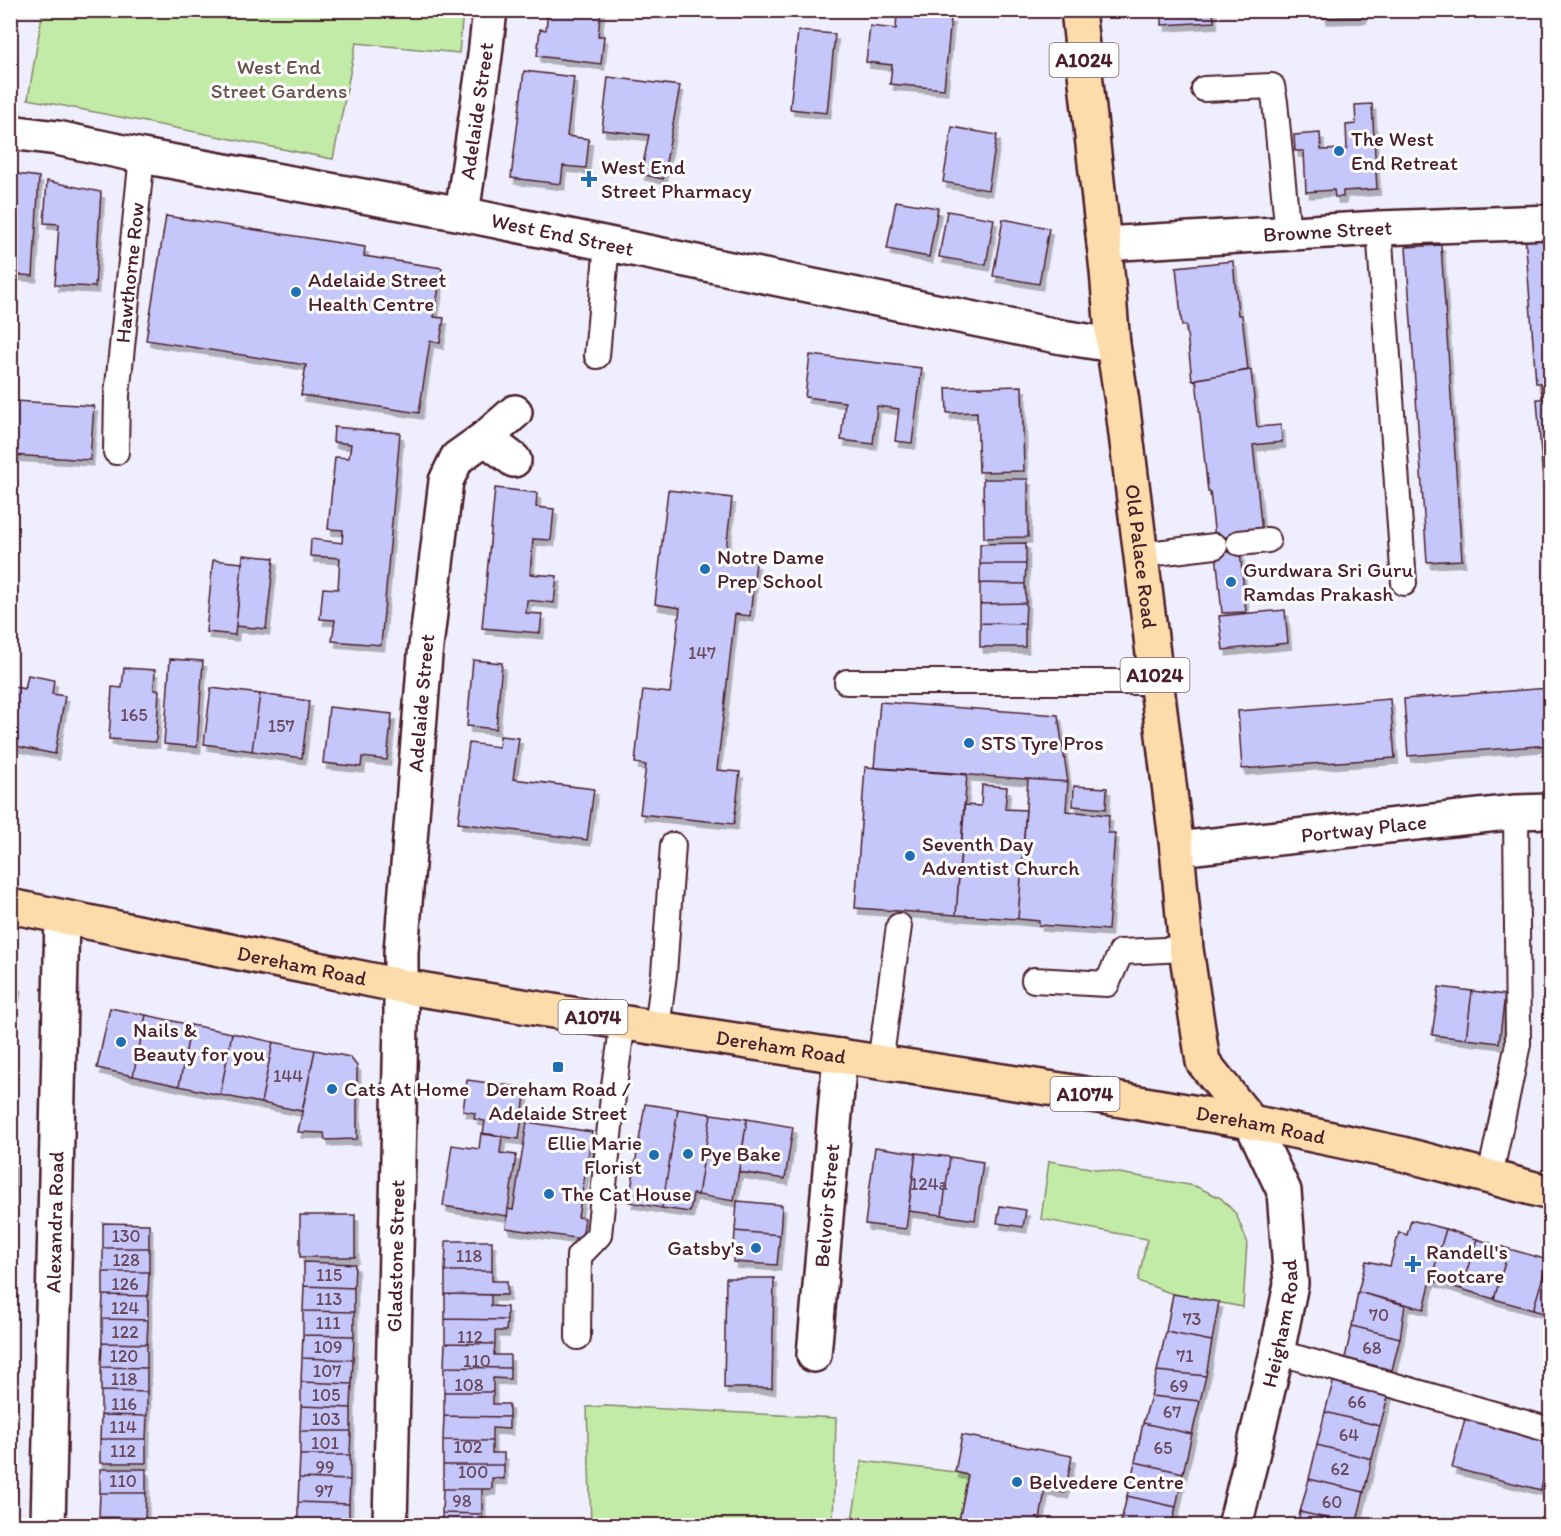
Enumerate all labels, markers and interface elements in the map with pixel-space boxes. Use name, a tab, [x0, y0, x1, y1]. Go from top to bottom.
street label: Adelaide Street	[454, 41, 498, 181]
road number: A1024	[1050, 43, 1118, 77]
park label: West End Street Gardens	[211, 54, 347, 103]
place label: The West End Retreat	[1351, 126, 1458, 175]
marker: The West End Retreat	[1332, 144, 1346, 158]
place label: West End Street Pharmacy	[601, 154, 752, 203]
marker: West End Street Pharmacy	[582, 172, 596, 186]
street label: Hawthorne Row	[110, 201, 149, 344]
street label: West End Street	[489, 207, 636, 261]
street label: Browne Street	[1262, 215, 1393, 247]
place label: Adelaide Street Health Centre	[308, 267, 446, 316]
marker: Adelaide Street Health Centre	[289, 285, 303, 299]
street label: Old Palace Road	[1120, 483, 1163, 630]
place label: Notre Dame Prep School	[717, 544, 824, 593]
place label: Gurdwara Sri Guru Ramdas Prakash	[1243, 557, 1413, 606]
marker: Notre Dame Prep School	[698, 562, 712, 576]
marker: Gurdwara Sri Guru Ramdas Prakash	[1224, 575, 1238, 589]
street label: Adelaide Street	[403, 632, 439, 773]
house number: 147	[688, 642, 716, 664]
road number: A1024	[1120, 658, 1190, 692]
house number: 165	[120, 704, 148, 726]
house number: 157	[268, 715, 294, 737]
place label: STS Tyre Pros	[981, 730, 1104, 755]
marker: STS Tyre Pros	[962, 736, 976, 750]
street label: Portway Place	[1300, 809, 1428, 847]
place label: Seventh Day Adventist Church	[922, 831, 1080, 880]
marker: Seventh Day Adventist Church	[903, 849, 917, 863]
street label: Dereham Road	[235, 940, 369, 991]
road number: A1074	[558, 1000, 628, 1034]
place label: Nails & Beauty for you	[133, 1017, 265, 1066]
street label: Dereham Road	[714, 1024, 848, 1069]
marker: Nails & Beauty for you	[114, 1035, 128, 1049]
marker: Dereham Road / Adelaide Street	[551, 1060, 565, 1074]
house number: 144	[273, 1065, 303, 1087]
place label: Cats At Home	[344, 1076, 469, 1101]
place label: Dereham Road / Adelaide Street	[485, 1076, 631, 1125]
road number: A1074	[1050, 1077, 1120, 1111]
marker: Cats At Home	[325, 1082, 339, 1096]
street label: Dereham Road	[1194, 1100, 1328, 1149]
place label: Ellie Marie Florist	[547, 1130, 642, 1179]
place label: Pye Bake	[700, 1141, 781, 1166]
street label: Belvoir Street	[809, 1143, 844, 1268]
marker: Pye Bake	[681, 1147, 695, 1161]
marker: Ellie Marie Florist	[647, 1148, 661, 1162]
street label: Alexandra Road	[40, 1150, 69, 1293]
house number: 124a	[910, 1173, 949, 1195]
street label: Gladstone Street	[381, 1179, 410, 1333]
place label: The Cat House	[561, 1181, 691, 1206]
marker: The Cat House	[542, 1187, 556, 1201]
house number: 130	[111, 1225, 141, 1247]
place label: Gatsby's	[667, 1235, 744, 1260]
place label: Randell's Footcare	[1426, 1239, 1508, 1288]
marker: Gatsby's	[749, 1241, 763, 1255]
house number: 118	[456, 1245, 482, 1267]
house number: 128	[112, 1249, 140, 1271]
marker: Randell's Footcare	[1404, 1255, 1422, 1273]
street label: Heigham Road	[1256, 1258, 1303, 1390]
house number: 115	[316, 1264, 342, 1286]
house number: 126	[111, 1273, 139, 1295]
house number: 113	[316, 1288, 342, 1310]
house number: 124	[111, 1297, 139, 1319]
house number: 70	[1369, 1304, 1389, 1326]
house number: 73	[1183, 1308, 1202, 1330]
house number: 111	[315, 1312, 341, 1334]
house number: 122	[111, 1321, 139, 1343]
house number: 112	[457, 1326, 484, 1348]
house number: 109	[314, 1336, 342, 1358]
house number: 68	[1362, 1337, 1382, 1359]
house number: 120	[110, 1345, 138, 1367]
house number: 71	[1176, 1345, 1194, 1367]
house number: 110	[463, 1350, 491, 1372]
house number: 107	[313, 1360, 341, 1382]
house number: 118	[111, 1368, 137, 1390]
house number: 108	[454, 1374, 484, 1396]
house number: 69	[1170, 1375, 1188, 1397]
house number: 105	[312, 1384, 340, 1406]
house number: 66	[1347, 1391, 1367, 1413]
house number: 116	[111, 1393, 137, 1415]
house number: 67	[1163, 1401, 1181, 1423]
house number: 103	[311, 1408, 341, 1430]
house number: 114	[109, 1416, 137, 1438]
house number: 64	[1339, 1424, 1359, 1446]
house number: 101	[311, 1432, 339, 1454]
house number: 102	[454, 1436, 483, 1458]
house number: 65	[1154, 1437, 1172, 1459]
house number: 112	[110, 1440, 137, 1462]
house number: 99	[316, 1456, 334, 1478]
house number: 62	[1331, 1458, 1350, 1480]
house number: 100	[458, 1461, 488, 1483]
place label: Belvedere Centre	[1029, 1469, 1184, 1494]
house number: 110	[109, 1470, 137, 1492]
marker: Belvedere Centre	[1010, 1475, 1024, 1489]
house number: 97	[315, 1480, 333, 1502]
house number: 98	[452, 1490, 472, 1512]
house number: 60	[1322, 1491, 1342, 1513]

